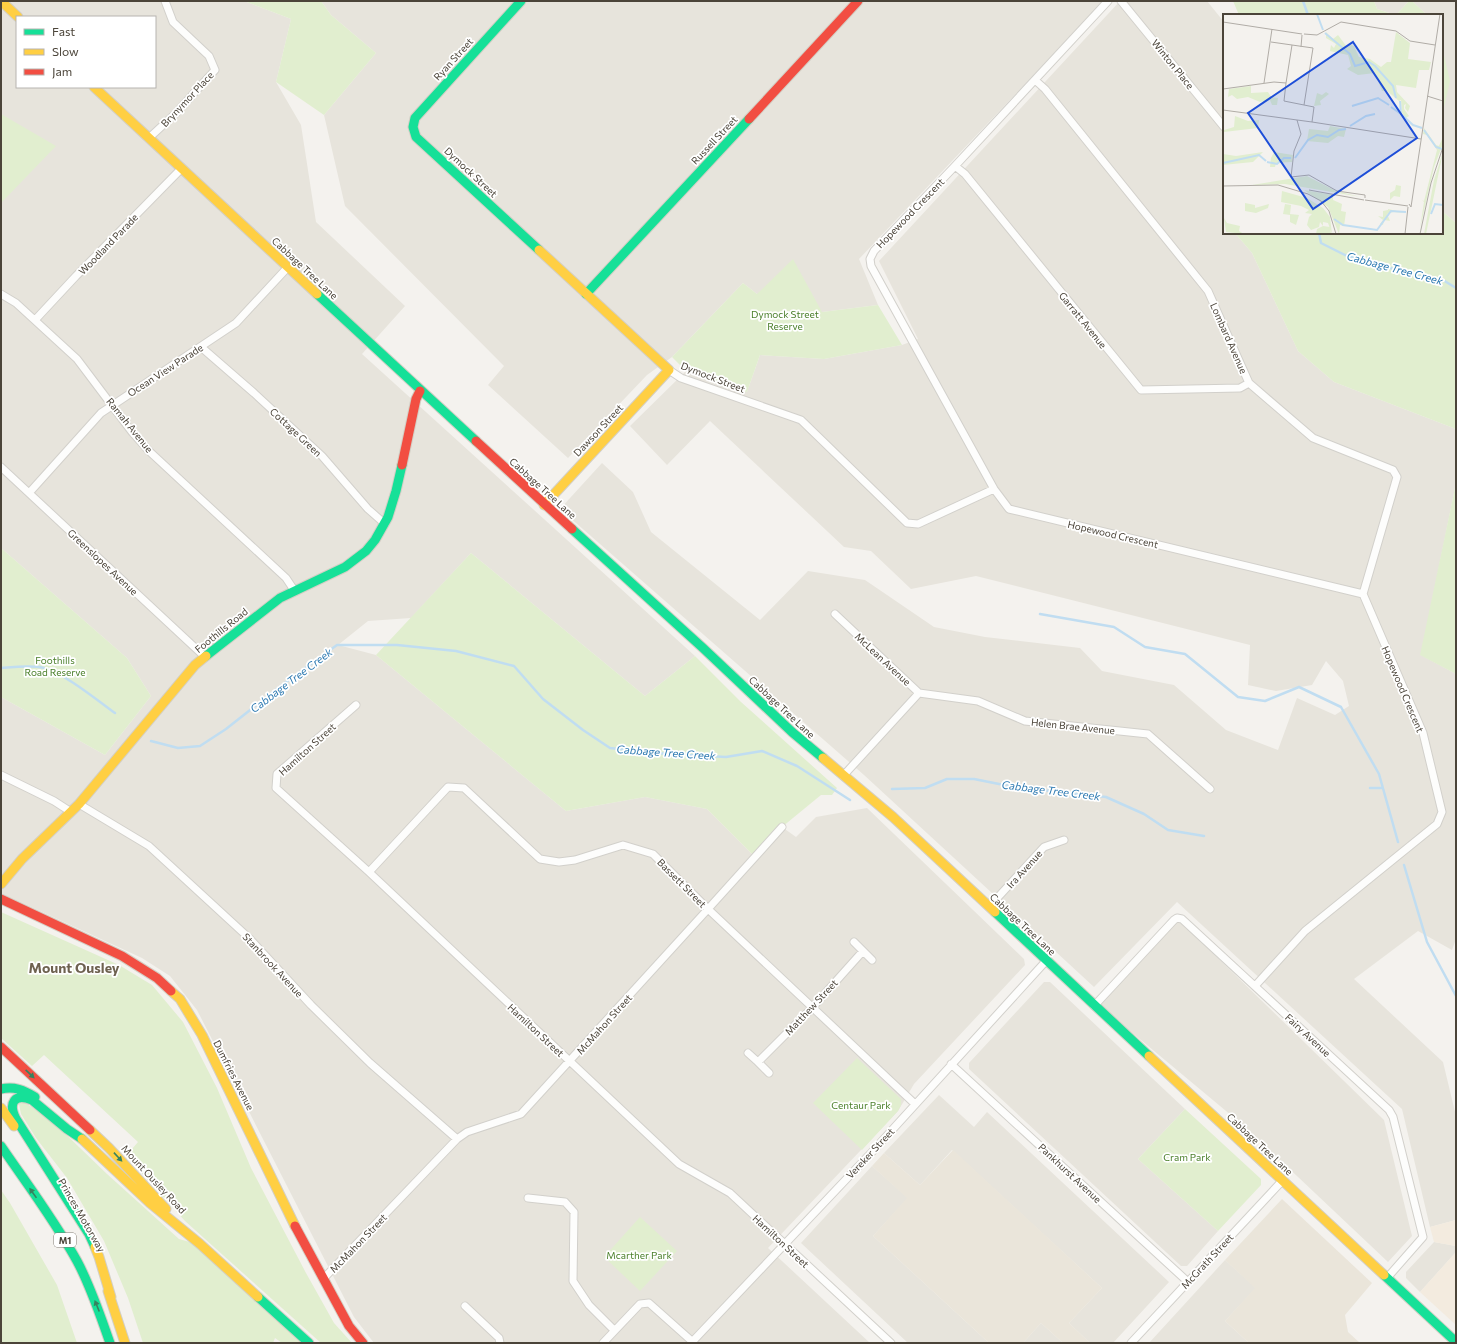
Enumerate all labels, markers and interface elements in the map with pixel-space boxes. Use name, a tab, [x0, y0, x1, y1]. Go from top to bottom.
inset map	[1223, 14, 1443, 234]
legend	[16, 16, 156, 88]
text: Fast	[52, 24, 75, 38]
street label: Ryan Street	[431, 35, 475, 83]
street label: Winton Place	[1149, 37, 1197, 91]
text: Slow	[52, 44, 79, 58]
text: Jam	[52, 64, 72, 79]
street label: Brynymor Place	[158, 69, 216, 129]
street label: Russell Street	[689, 113, 739, 167]
street label: Dymock Street	[442, 144, 500, 200]
street label: Hopewood Crescent	[874, 176, 946, 250]
street label: Woodland Parade	[76, 211, 140, 277]
street label: Cabbage Tree Lane	[270, 234, 340, 302]
water label: Cabbage Tree Creek	[1345, 249, 1446, 287]
street label: Garratt Avenue	[1057, 289, 1109, 351]
street label: Lombard Avenue	[1208, 301, 1250, 375]
park label: Dymock Street Reserve	[751, 308, 819, 332]
street label: Ocean View Parade	[125, 341, 205, 399]
street label: Dymock Street	[679, 359, 747, 395]
street label: Ramah Avenue	[104, 395, 156, 455]
street label: Dawson Street	[571, 401, 625, 459]
street label: Cottage Green	[268, 405, 324, 459]
street label: Cabbage Tree Lane	[507, 455, 579, 521]
street label: Hopewood Crescent	[1067, 518, 1159, 550]
street label: Greenslopes Avenue	[65, 526, 141, 598]
street label: Foothills Road	[192, 605, 250, 655]
street label: McLean Avenue	[853, 630, 913, 688]
water label: Cabbage Tree Creek	[247, 644, 335, 715]
street label: Hopewood Crescent	[1379, 644, 1427, 734]
park label: Foothills Road Reserve	[25, 654, 85, 678]
street label: Cabbage Tree Lane	[747, 673, 817, 741]
street label: Helen Brae Avenue	[1030, 716, 1116, 736]
street label: Hamilton Street	[276, 720, 338, 778]
water label: Cabbage Tree Creek	[616, 742, 717, 762]
water label: Cabbage Tree Creek	[1001, 778, 1102, 803]
street label: Ira Avenue	[1004, 847, 1044, 891]
street label: Bassett Street	[655, 856, 709, 910]
street label: Cabbage Tree Lane	[988, 890, 1058, 958]
street label: Stanbrook Avenue	[240, 930, 306, 1000]
district label: Mount Ousley	[29, 959, 120, 976]
street label: Matthew Street	[782, 977, 840, 1037]
street label: McMahon Street	[574, 991, 634, 1057]
street label: Hamilton Street	[505, 1001, 567, 1059]
street label: Fairy Avenue	[1283, 1011, 1333, 1059]
street label: Dumfries Avenue	[211, 1038, 257, 1112]
one-way arrow	[25, 1069, 35, 1078]
park label: Centaur Park	[831, 1099, 891, 1111]
street label: Cabbage Tree Lane	[1225, 1110, 1295, 1178]
street label: Vereker Street	[843, 1125, 897, 1181]
street label: Pankhurst Avenue	[1036, 1141, 1104, 1205]
street label: Mount Ousley Road	[119, 1142, 189, 1216]
park label: Cram Park	[1163, 1151, 1211, 1163]
one-way arrow	[113, 1152, 123, 1162]
street label: Princes Motorway	[56, 1176, 108, 1254]
one-way arrow	[29, 1188, 37, 1198]
street label: McMahon Street	[327, 1211, 389, 1275]
street label: Hamilton Street	[750, 1212, 812, 1270]
street label: McGrath Street	[1178, 1231, 1236, 1291]
road number: M1	[54, 1233, 76, 1247]
park label: Mcarther Park	[606, 1249, 672, 1261]
one-way arrow	[93, 1300, 99, 1312]

